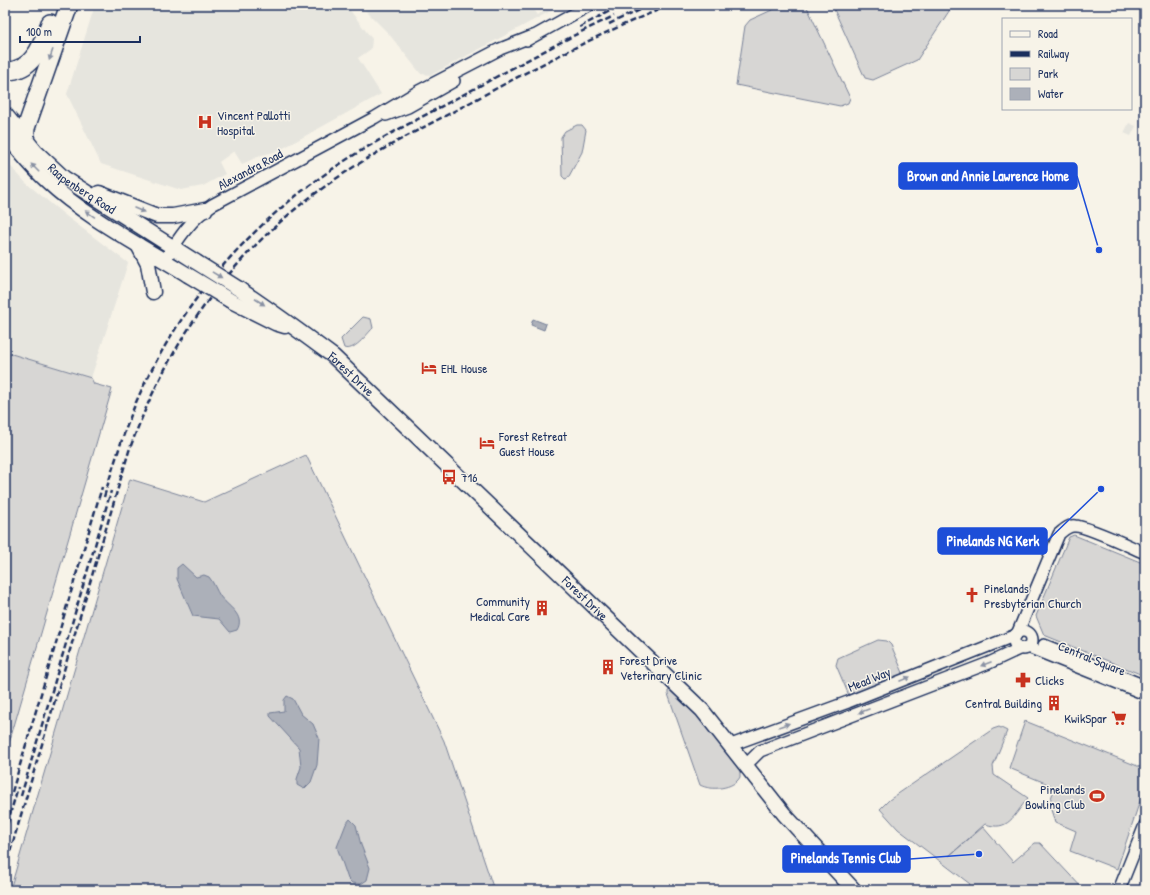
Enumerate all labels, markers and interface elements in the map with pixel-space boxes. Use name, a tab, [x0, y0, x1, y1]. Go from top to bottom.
scale bar	[20, 18, 140, 44]
legend	[1002, 18, 1132, 110]
text: 100 m	[26, 23, 52, 40]
text: Road	[1038, 25, 1058, 42]
text: Railway	[1038, 45, 1069, 62]
one-way arrow	[48, 49, 54, 61]
text: Park	[1038, 65, 1058, 82]
text: Water	[1038, 85, 1064, 102]
place label: Vincent Pallotti Hospital	[217, 106, 291, 139]
hospital icon: Vincent Pallotti Hospital	[196, 113, 214, 131]
street label: Alexandra Road	[214, 144, 286, 194]
street label: Raapenberg Road	[44, 159, 119, 218]
one-way arrow	[30, 163, 39, 173]
callout: Brown and Annie Lawrence Home	[899, 163, 1077, 189]
text: Brown and Annie Lawrence Home	[907, 166, 1069, 185]
one-way arrow	[133, 207, 145, 213]
one-way arrow	[84, 210, 96, 217]
one-way arrow	[212, 272, 223, 279]
one-way arrow	[254, 299, 266, 306]
street label: Forest Drive	[324, 346, 378, 400]
hotel icon: EHL House	[420, 359, 438, 377]
place label: EHL House	[441, 359, 487, 377]
place label: Forest Retreat Guest House	[498, 427, 568, 460]
hotel icon: Forest Retreat Guest House	[478, 434, 496, 452]
bus stop icon: 716	[440, 468, 458, 486]
place label: 716	[461, 468, 477, 486]
callout: Pinelands NG Kerk	[938, 528, 1047, 554]
text: Pinelands NG Kerk	[947, 531, 1040, 550]
street label: Forest Drive	[558, 571, 612, 624]
place label: Pinelands Presbyterian Church	[984, 579, 1082, 612]
church icon: Pinelands Presbyterian Church	[963, 586, 981, 604]
place label: Community Medical Care	[470, 592, 530, 625]
building icon: Community Medical Care	[533, 599, 551, 617]
street label: Central Square	[1055, 636, 1129, 680]
place label: Forest Drive Veterinary Clinic	[619, 651, 702, 684]
building icon: Forest Drive Veterinary Clinic	[599, 658, 617, 676]
one-way arrow	[980, 661, 991, 667]
street label: Mead Way	[845, 662, 894, 696]
pharmacy icon: Clicks	[1014, 671, 1032, 689]
place label: Clicks	[1035, 671, 1064, 689]
one-way arrow	[900, 675, 912, 681]
place label: Central Building	[965, 694, 1042, 712]
building icon: Central Building	[1045, 694, 1063, 712]
one-way arrow	[858, 708, 870, 714]
place label: KwikSpar	[1064, 709, 1107, 727]
supermarket icon: KwikSpar	[1110, 709, 1128, 727]
one-way arrow	[778, 722, 790, 728]
place label: Pinelands Bowling Club	[1025, 780, 1085, 813]
sports icon: Pinelands Bowling Club	[1088, 787, 1106, 805]
callout: Pinelands Tennis Club	[783, 846, 910, 872]
text: Pinelands Tennis Club	[791, 848, 902, 867]

